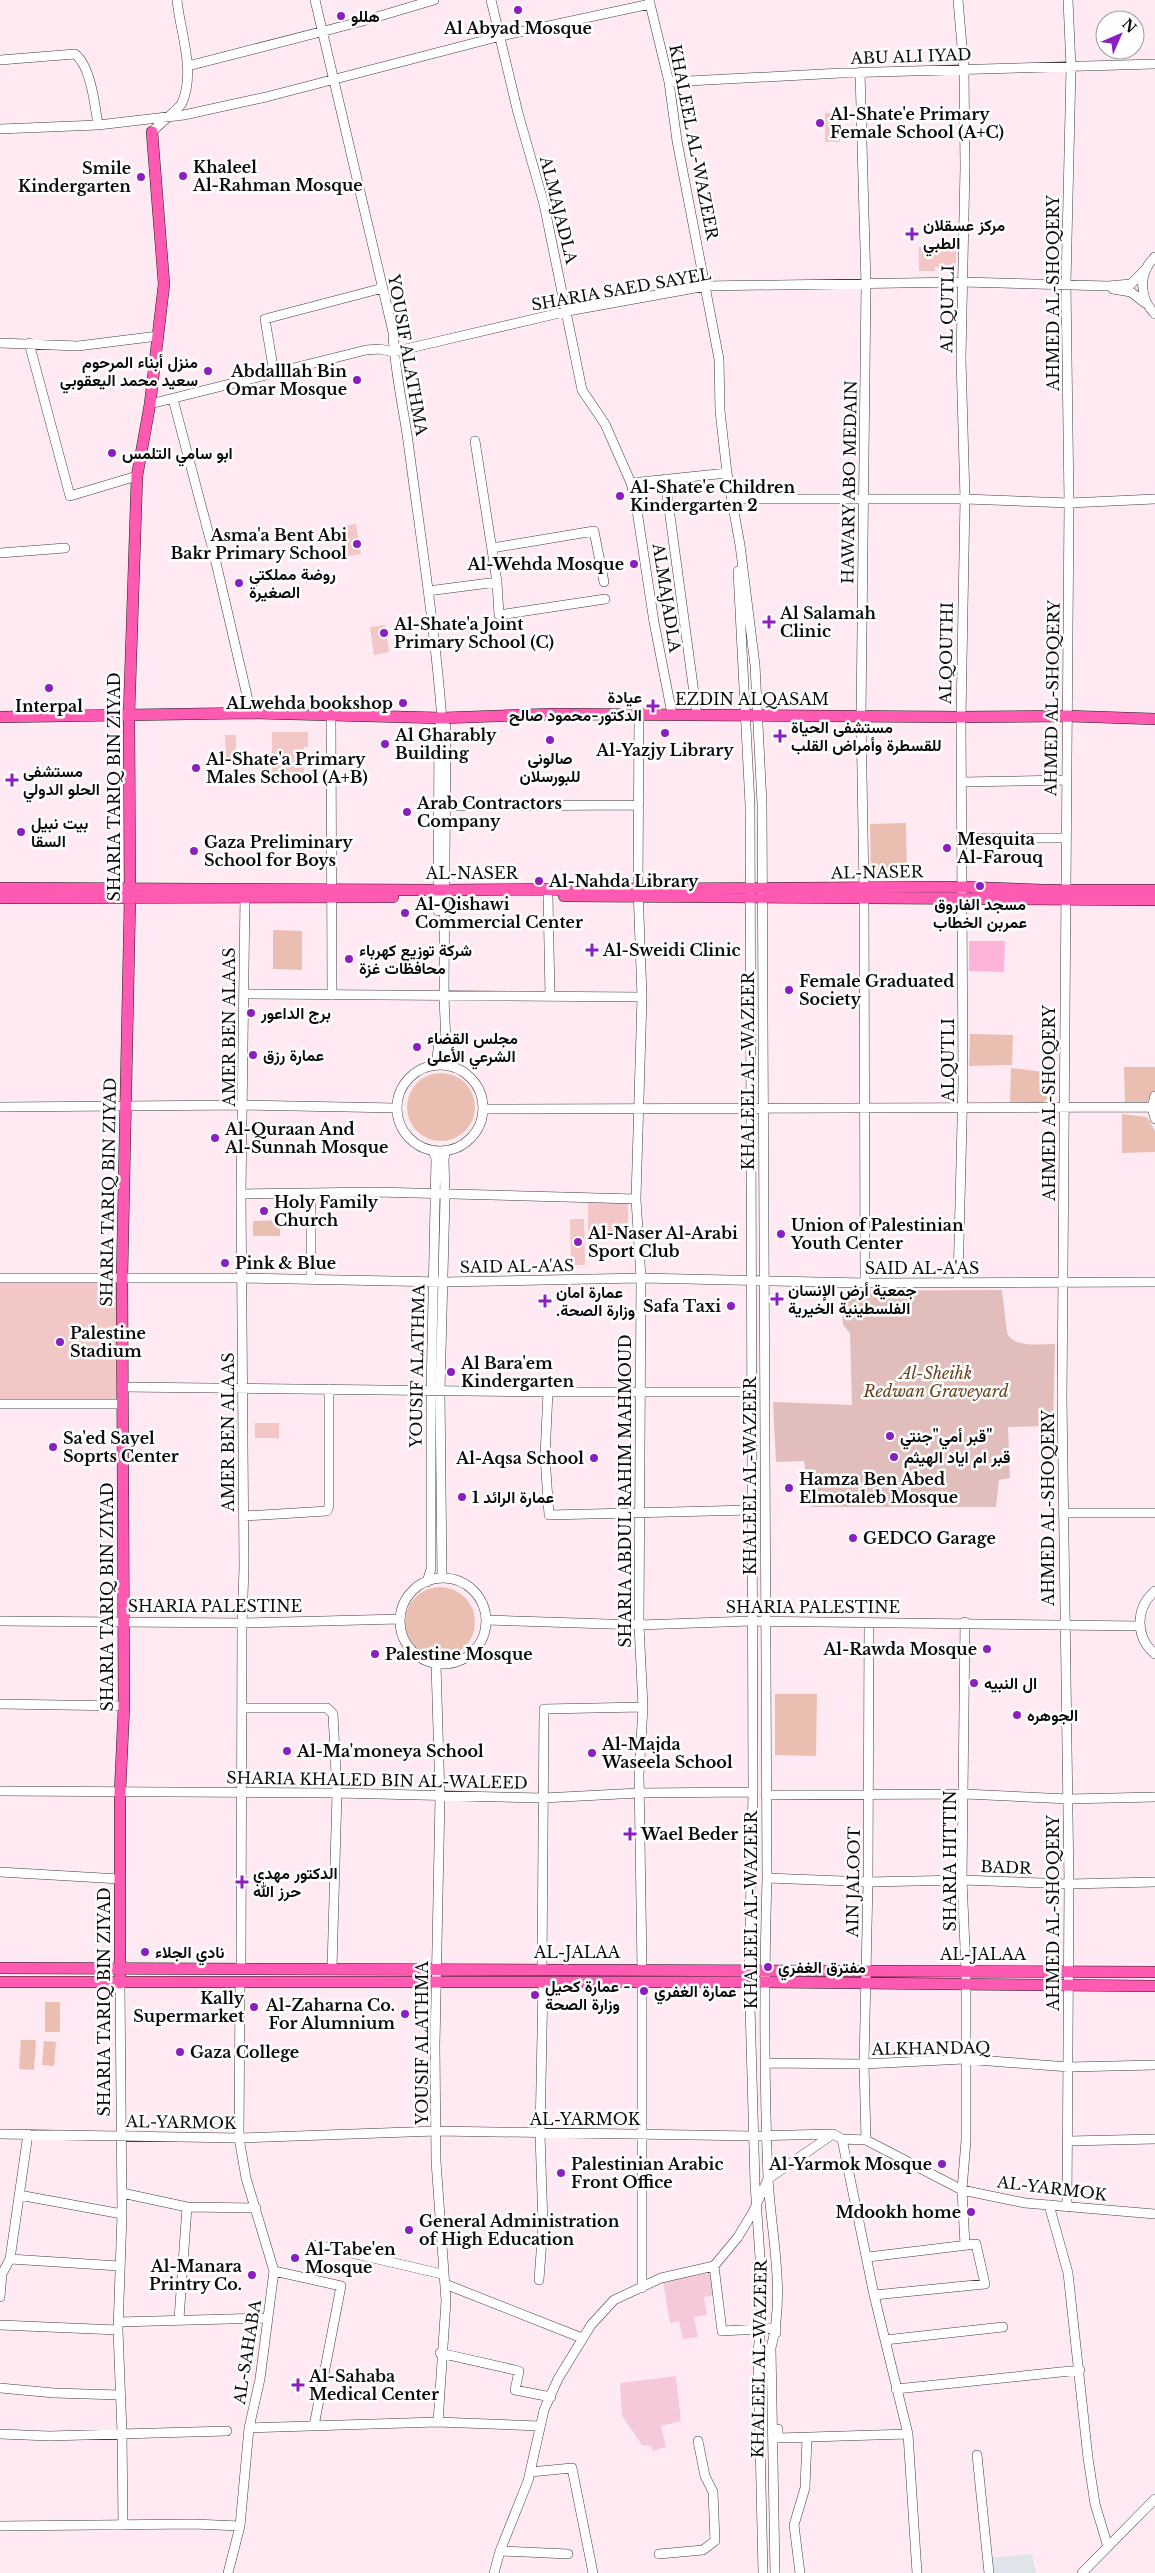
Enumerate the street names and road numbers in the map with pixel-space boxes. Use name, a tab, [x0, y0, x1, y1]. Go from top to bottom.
street label: KHALEEL AL-WAZEER	[665, 43, 723, 243]
street label: ABU ALI IYAD	[849, 44, 972, 68]
street label: ALMAJADLA	[536, 153, 582, 266]
street label: AHMED AL-SHOQERY	[1043, 195, 1063, 392]
street label: SHARIA SAED SAYEL	[530, 263, 713, 315]
street label: AL QUTLI	[936, 265, 958, 354]
street label: YOUSIF ALATHMA	[384, 272, 432, 438]
street label: HAWARY ABO MEDAIN	[837, 380, 861, 584]
street label: ALMAJADLA	[648, 541, 686, 655]
street label: AHMED AL-SHOQERY	[1040, 600, 1064, 797]
street label: ALQOUTHI	[935, 602, 957, 705]
street label: SHARIA TARIQ BIN ZIYAD	[104, 672, 124, 902]
street label: EZDIN ALQASAM	[675, 689, 829, 709]
street label: AL-NASER	[830, 861, 925, 883]
street label: AL-NASER	[425, 863, 520, 883]
street label: AMER BEN ALAAS	[219, 947, 239, 1108]
street label: KHALEEL AL-WAZEER	[738, 970, 758, 1170]
street label: AHMED AL-SHOQERY	[1039, 1005, 1059, 1202]
street label: ALQUTLI	[938, 1018, 958, 1103]
street label: SHARIA TARIQ BIN ZIYAD	[96, 1077, 120, 1307]
street label: SAID AL-A'AS	[460, 1255, 574, 1277]
street label: SAID AL-A'AS	[865, 1258, 979, 1278]
street label: YOUSIF ALATHMA	[406, 1283, 428, 1449]
street label: SHARIA ABDUL RAHIM MAHMOUD	[615, 1334, 635, 1648]
street label: AMER BEN ALAAS	[218, 1352, 238, 1513]
street label: KHALEEL AL-WAZEER	[740, 1375, 760, 1575]
street label: AHMED AL-SHOQERY	[1038, 1410, 1058, 1607]
street label: SHARIA TARIQ BIN ZIYAD	[97, 1482, 117, 1712]
street label: SHARIA PALESTINE	[128, 1596, 302, 1616]
street label: SHARIA PALESTINE	[726, 1597, 900, 1617]
street label: SHARIA KHALED BIN AL-WALEED	[226, 1767, 528, 1793]
street label: SHARIA HITTIN	[940, 1790, 960, 1932]
street label: KHALEEL AL-WAZEER	[741, 1809, 761, 2009]
street label: AHMED AL-SHOQERY	[1043, 1815, 1063, 2012]
street label: AIN JALOOT	[842, 1826, 864, 1939]
street label: BADR	[980, 1856, 1033, 1878]
street label: SHARIA TARIQ BIN ZIYAD	[94, 1887, 114, 2117]
street label: AL-JALAA	[533, 1942, 621, 1962]
street label: AL-JALAA	[939, 1944, 1027, 1964]
street label: YOUSIF ALATHMA	[412, 1961, 432, 2126]
street label: ALKHANDAQ	[870, 2037, 991, 2059]
street label: AL-YARMOK	[529, 2109, 641, 2129]
street label: AL-YARMOK	[125, 2111, 237, 2133]
street label: AL-YARMOK	[995, 2171, 1109, 2205]
street label: KHALEEL AL-WAZEER	[747, 2258, 771, 2458]
street label: AL-SAHABA	[229, 2298, 265, 2407]

